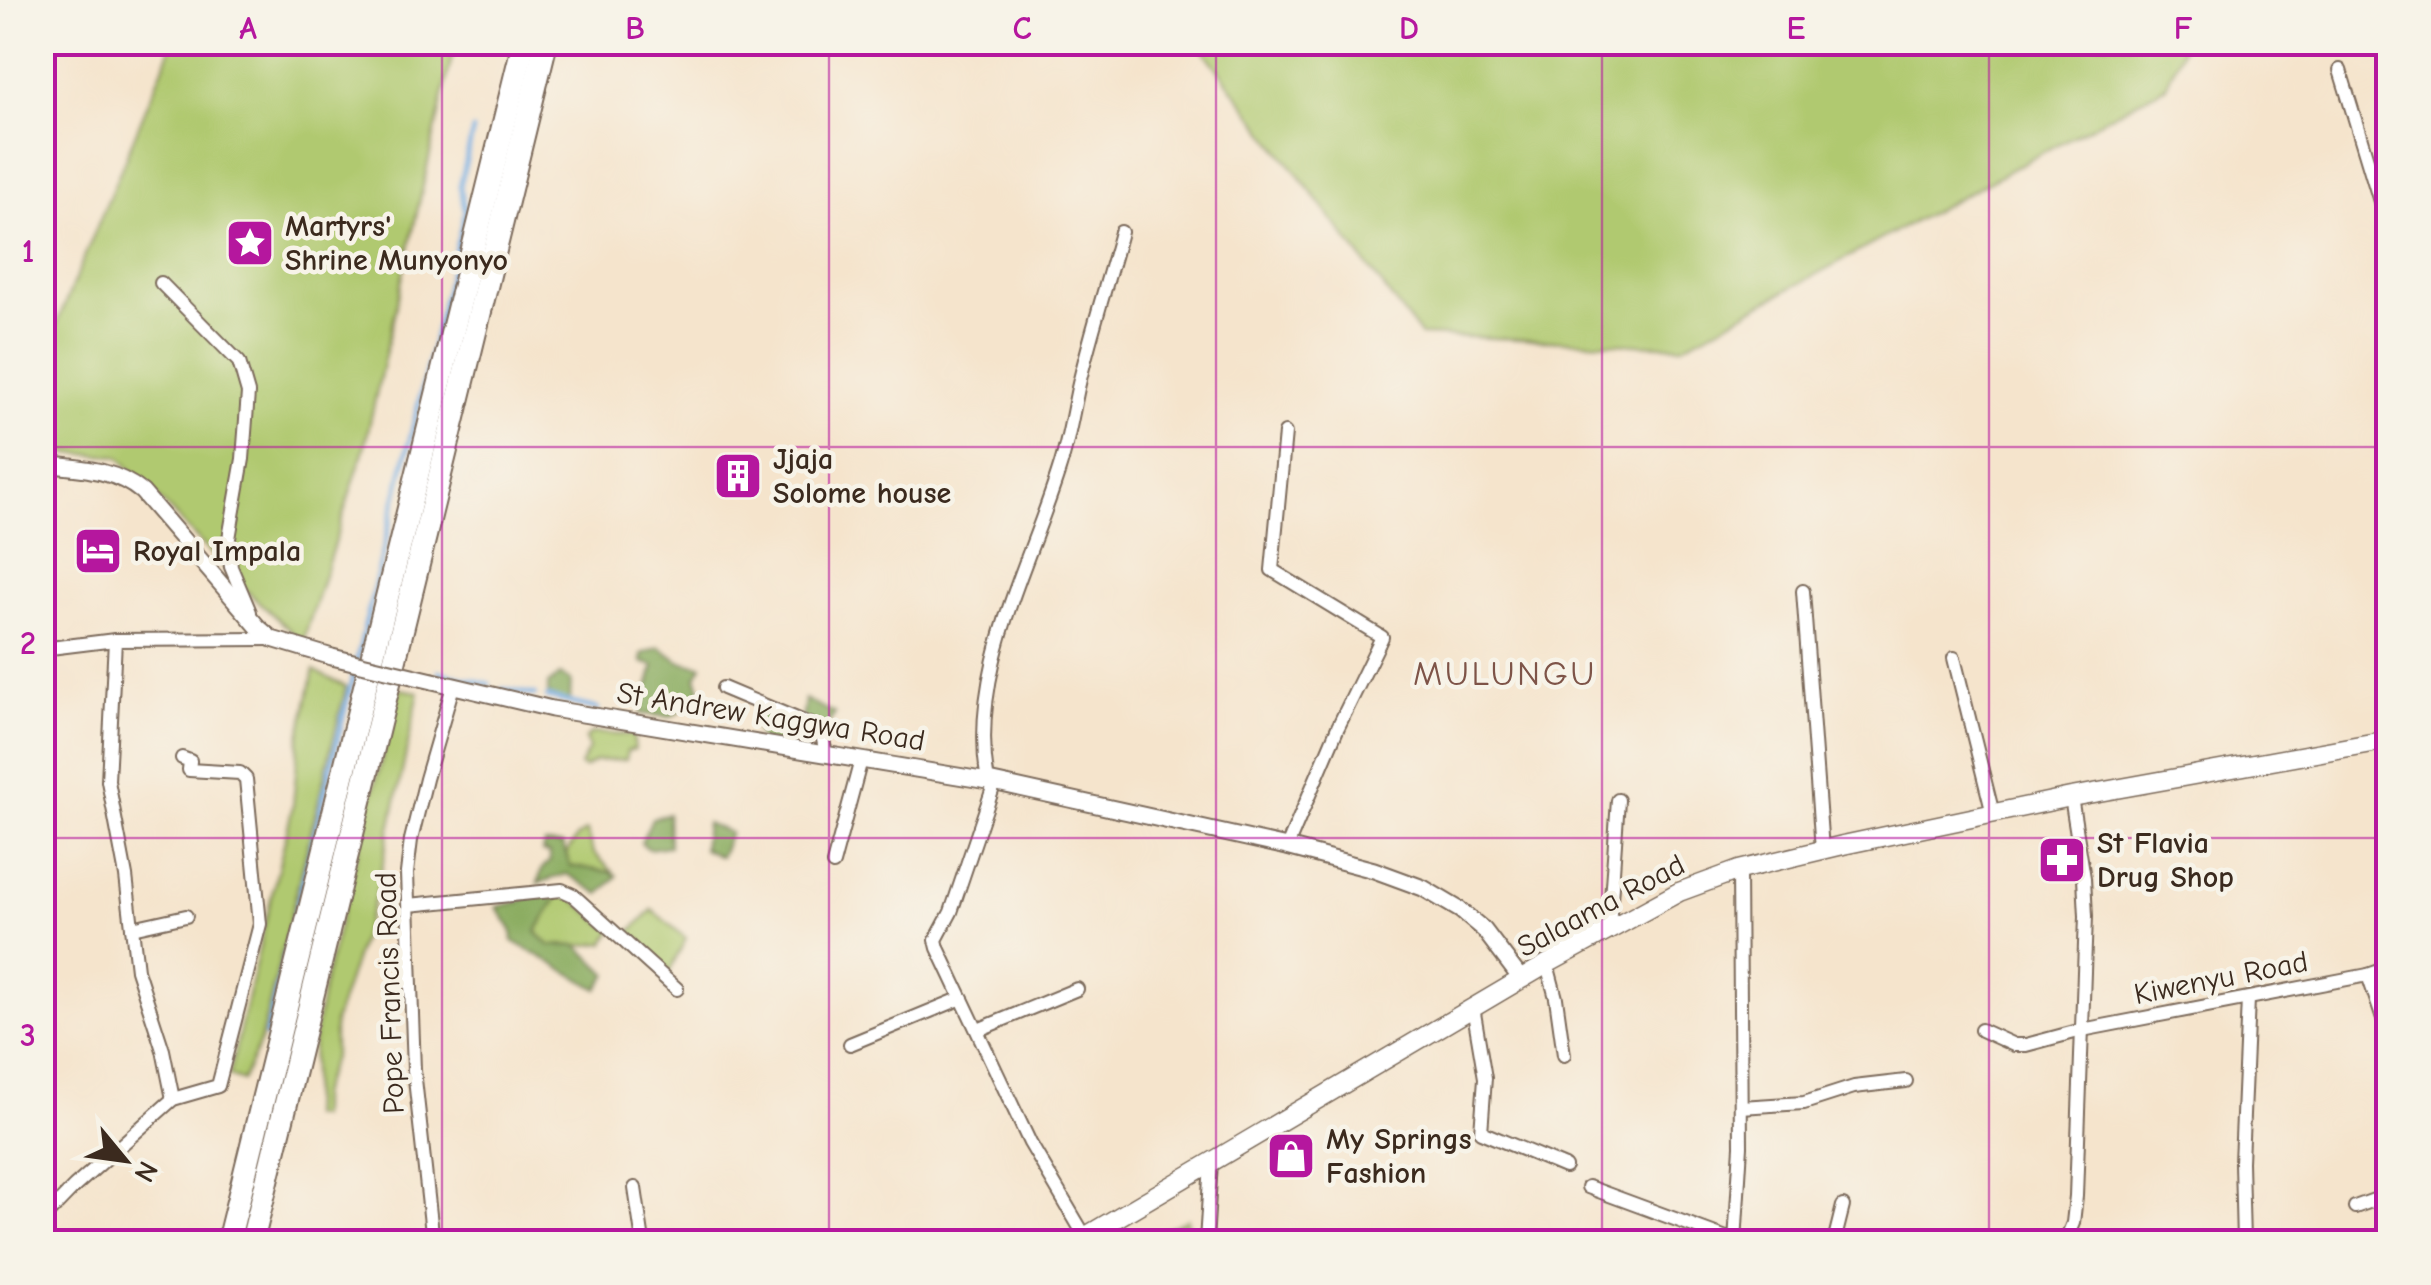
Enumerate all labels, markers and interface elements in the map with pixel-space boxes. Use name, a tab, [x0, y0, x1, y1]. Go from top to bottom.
text: A	[239, 10, 257, 47]
text: B	[625, 10, 645, 47]
text: C	[1012, 10, 1032, 47]
text: D	[1399, 10, 1419, 47]
text: E	[1787, 10, 1806, 47]
text: F	[2174, 10, 2193, 47]
place label: Martyrs' Shrine Munyonyo	[285, 209, 508, 278]
place icon: Martyrs' Shrine Munyonyo	[224, 217, 276, 269]
text: 1	[22, 233, 34, 270]
place label: Jjaja Solome house	[773, 442, 951, 511]
building icon: Jjaja Solome house	[712, 450, 764, 502]
hotel icon: Royal Impala	[72, 525, 124, 577]
place label: Royal Impala	[133, 534, 301, 569]
text: 2	[20, 625, 36, 662]
district label: MULUNGU	[1413, 653, 1597, 694]
street label: St Andrew Kaggwa Road	[615, 675, 927, 759]
place label: St Flavia Drug Shop	[2097, 826, 2234, 895]
pharmacy icon: St Flavia Drug Shop	[2036, 834, 2088, 886]
street label: Salaama Road	[1511, 847, 1691, 965]
street label: Pope Francis Road	[368, 872, 412, 1114]
street label: Kiwenyu Road	[2131, 944, 2311, 1012]
text: 3	[20, 1017, 36, 1054]
north arrow	[75, 1110, 175, 1210]
place label: My Springs Fashion	[1326, 1122, 1471, 1191]
shop icon: My Springs Fashion	[1265, 1130, 1317, 1182]
text: N	[128, 1156, 164, 1187]

